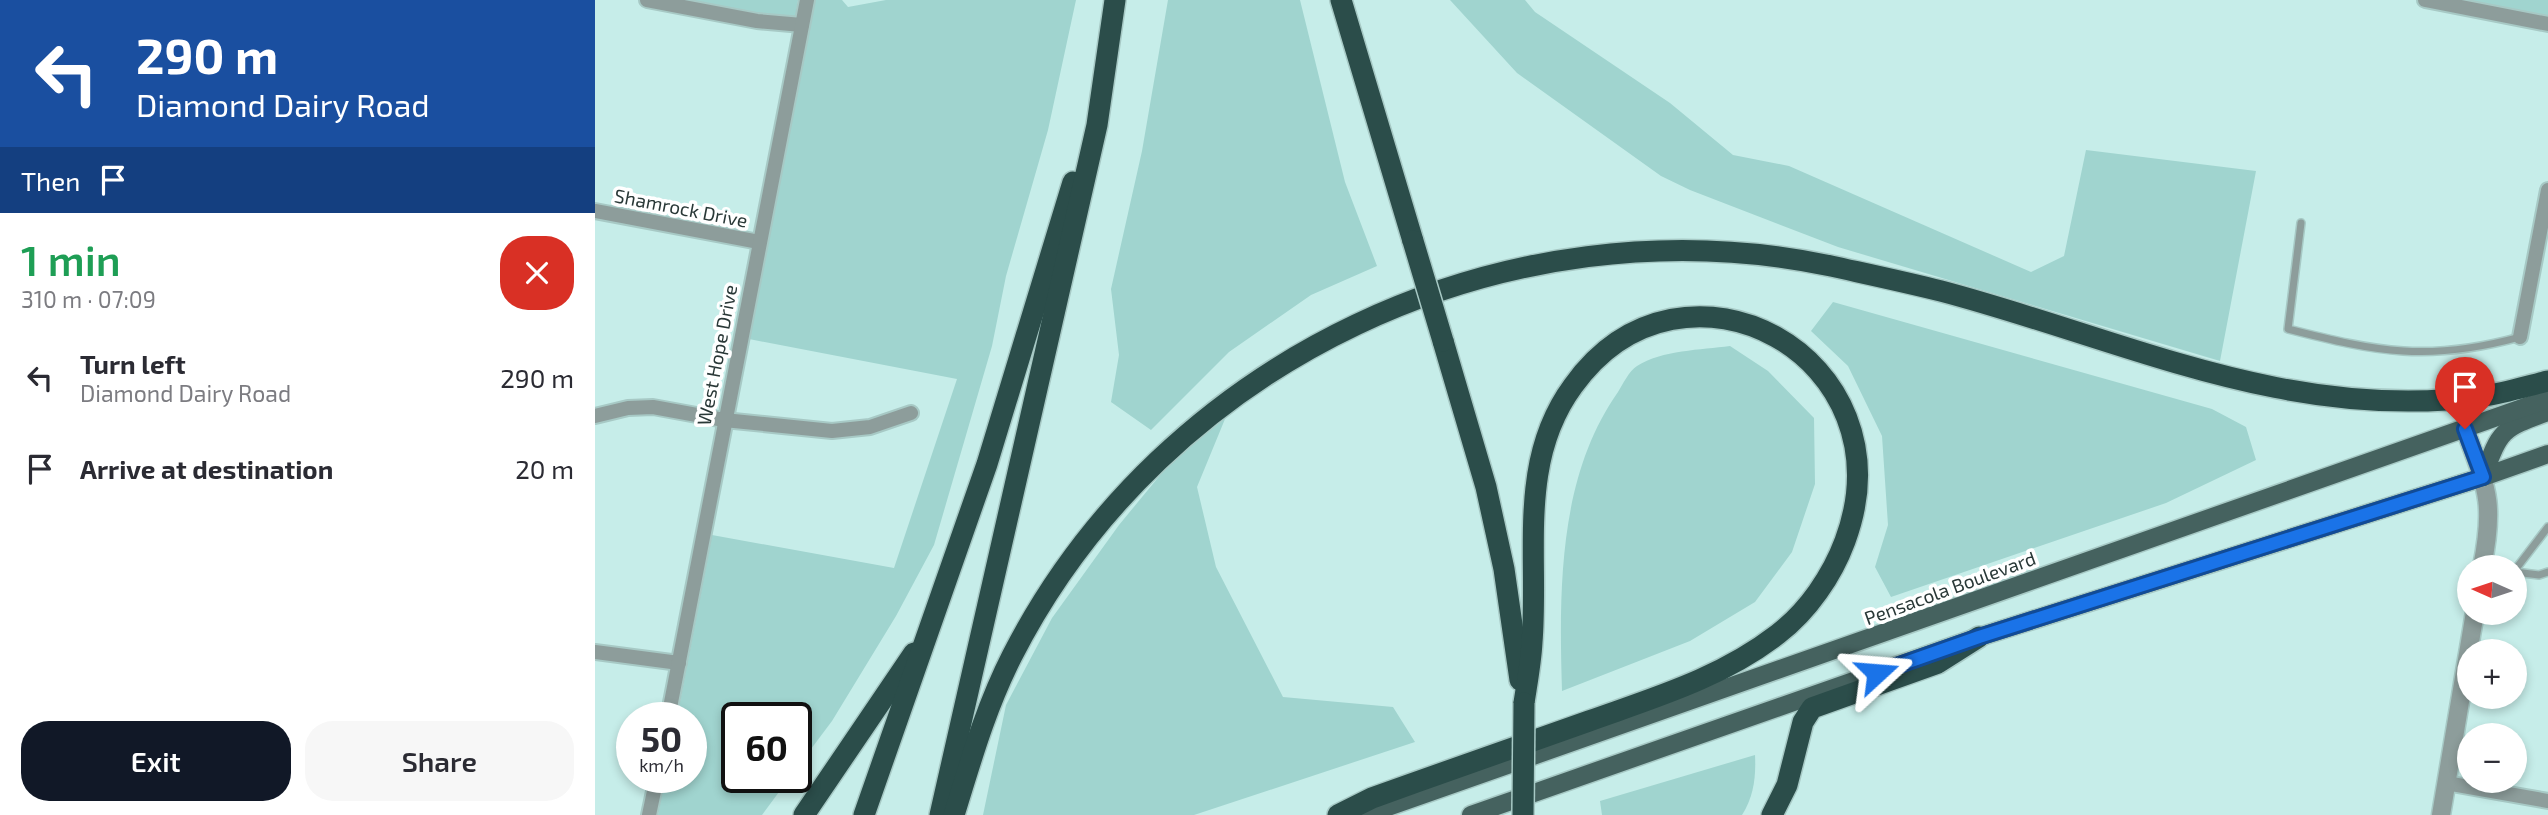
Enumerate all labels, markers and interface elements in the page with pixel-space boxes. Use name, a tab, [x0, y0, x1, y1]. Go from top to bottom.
text: 290 m	[136, 25, 278, 84]
icon: left	[21, 28, 112, 119]
text: Diamond Dairy Road	[136, 85, 430, 123]
icon: arrive	[94, 161, 132, 199]
text: Then	[21, 165, 80, 196]
street label: Shamrock Drive	[613, 183, 750, 232]
text: 1 min	[21, 234, 121, 284]
button: close	[500, 236, 574, 310]
street label: West Hope Drive	[692, 282, 741, 427]
text: 310 m · 07:09	[21, 285, 156, 313]
text: Turn left	[80, 348, 186, 379]
pin	[2435, 357, 2495, 429]
icon: left	[21, 359, 59, 397]
text: 290 m	[500, 362, 574, 393]
icon: arrive	[2446, 368, 2484, 406]
text: Diamond Dairy Road	[80, 379, 291, 407]
icon: arrive	[21, 450, 59, 488]
text: Arrive at destination	[80, 453, 333, 484]
text: 20 m	[515, 453, 574, 484]
street label: Pensacola Boulevard	[1861, 546, 2039, 629]
north arrow	[2457, 555, 2527, 625]
map controls	[2457, 555, 2527, 793]
position arrow	[1840, 636, 1914, 710]
button: +	[2457, 639, 2527, 709]
speed limit sign: 60	[721, 702, 812, 793]
text: 50	[641, 717, 682, 759]
button: Exit	[21, 721, 291, 801]
button: Share	[305, 721, 574, 801]
button: −	[2457, 723, 2527, 793]
text: km/h	[639, 754, 684, 776]

